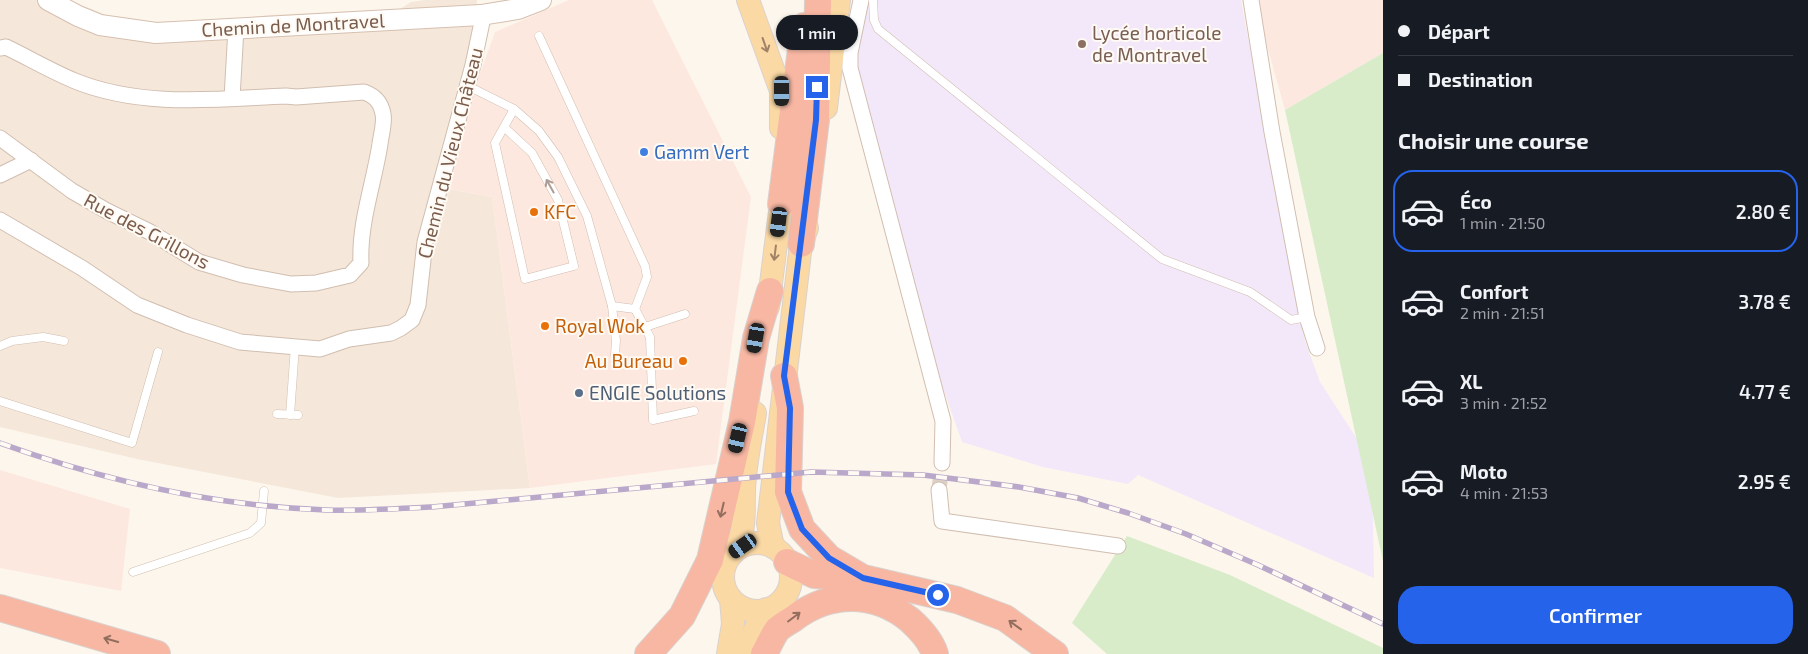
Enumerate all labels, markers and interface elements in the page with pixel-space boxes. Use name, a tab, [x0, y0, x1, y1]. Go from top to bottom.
street label: Chemin de Montravel	[201, 8, 386, 41]
callout: 1 min	[776, 14, 858, 49]
text: Départ	[1428, 20, 1490, 43]
place label: Lycée horticole de Montravel	[1092, 21, 1221, 66]
text: 1 min	[798, 23, 836, 42]
one-way arrow	[761, 37, 771, 53]
marker: Lycée horticole de Montravel	[1076, 38, 1088, 50]
street label: Chemin du Vieux Château	[412, 45, 487, 261]
text: Destination	[1428, 68, 1533, 91]
car	[774, 76, 789, 106]
route end	[806, 76, 828, 98]
text: Choisir une course	[1398, 127, 1589, 153]
place label: Gamm Vert	[654, 140, 749, 163]
marker: Gamm Vert	[638, 146, 650, 158]
one-way arrow	[545, 179, 554, 194]
street label: Rue des Grillons	[80, 188, 214, 273]
icon: car	[1400, 189, 1445, 234]
text: Éco	[1460, 190, 1492, 213]
place label: KFC	[544, 200, 576, 223]
text: 2.80 €	[1736, 200, 1791, 223]
marker: KFC	[528, 206, 540, 218]
car	[769, 206, 788, 238]
text: 1 min · 21:50	[1460, 213, 1546, 232]
one-way arrow	[770, 244, 780, 260]
icon: car	[1400, 279, 1445, 324]
text: Confort	[1460, 280, 1528, 303]
text: 3.78 €	[1739, 290, 1791, 313]
text: 2 min · 21:51	[1460, 303, 1545, 322]
place label: Royal Wok	[555, 314, 645, 337]
marker: Royal Wok	[539, 320, 551, 332]
car	[746, 322, 765, 354]
place label: Au Bureau	[585, 349, 673, 372]
marker: Au Bureau	[677, 355, 689, 367]
icon: car	[1400, 369, 1445, 414]
text: XL	[1460, 370, 1482, 393]
text: 4.77 €	[1739, 380, 1791, 403]
place label: ENGIE Solutions	[589, 381, 726, 404]
marker: ENGIE Solutions	[573, 387, 585, 399]
text: 3 min · 21:52	[1460, 393, 1547, 412]
car	[727, 422, 748, 454]
icon: car	[1400, 459, 1445, 504]
text: Moto	[1460, 460, 1508, 483]
text: 2.95 €	[1738, 470, 1791, 493]
text: 4 min · 21:53	[1460, 483, 1548, 502]
one-way arrow	[717, 501, 726, 517]
car	[726, 531, 759, 561]
route start	[927, 584, 949, 606]
button: Confirmer	[1398, 586, 1793, 644]
one-way arrow	[787, 612, 800, 623]
one-way arrow	[1009, 620, 1022, 631]
one-way arrow	[103, 635, 119, 645]

